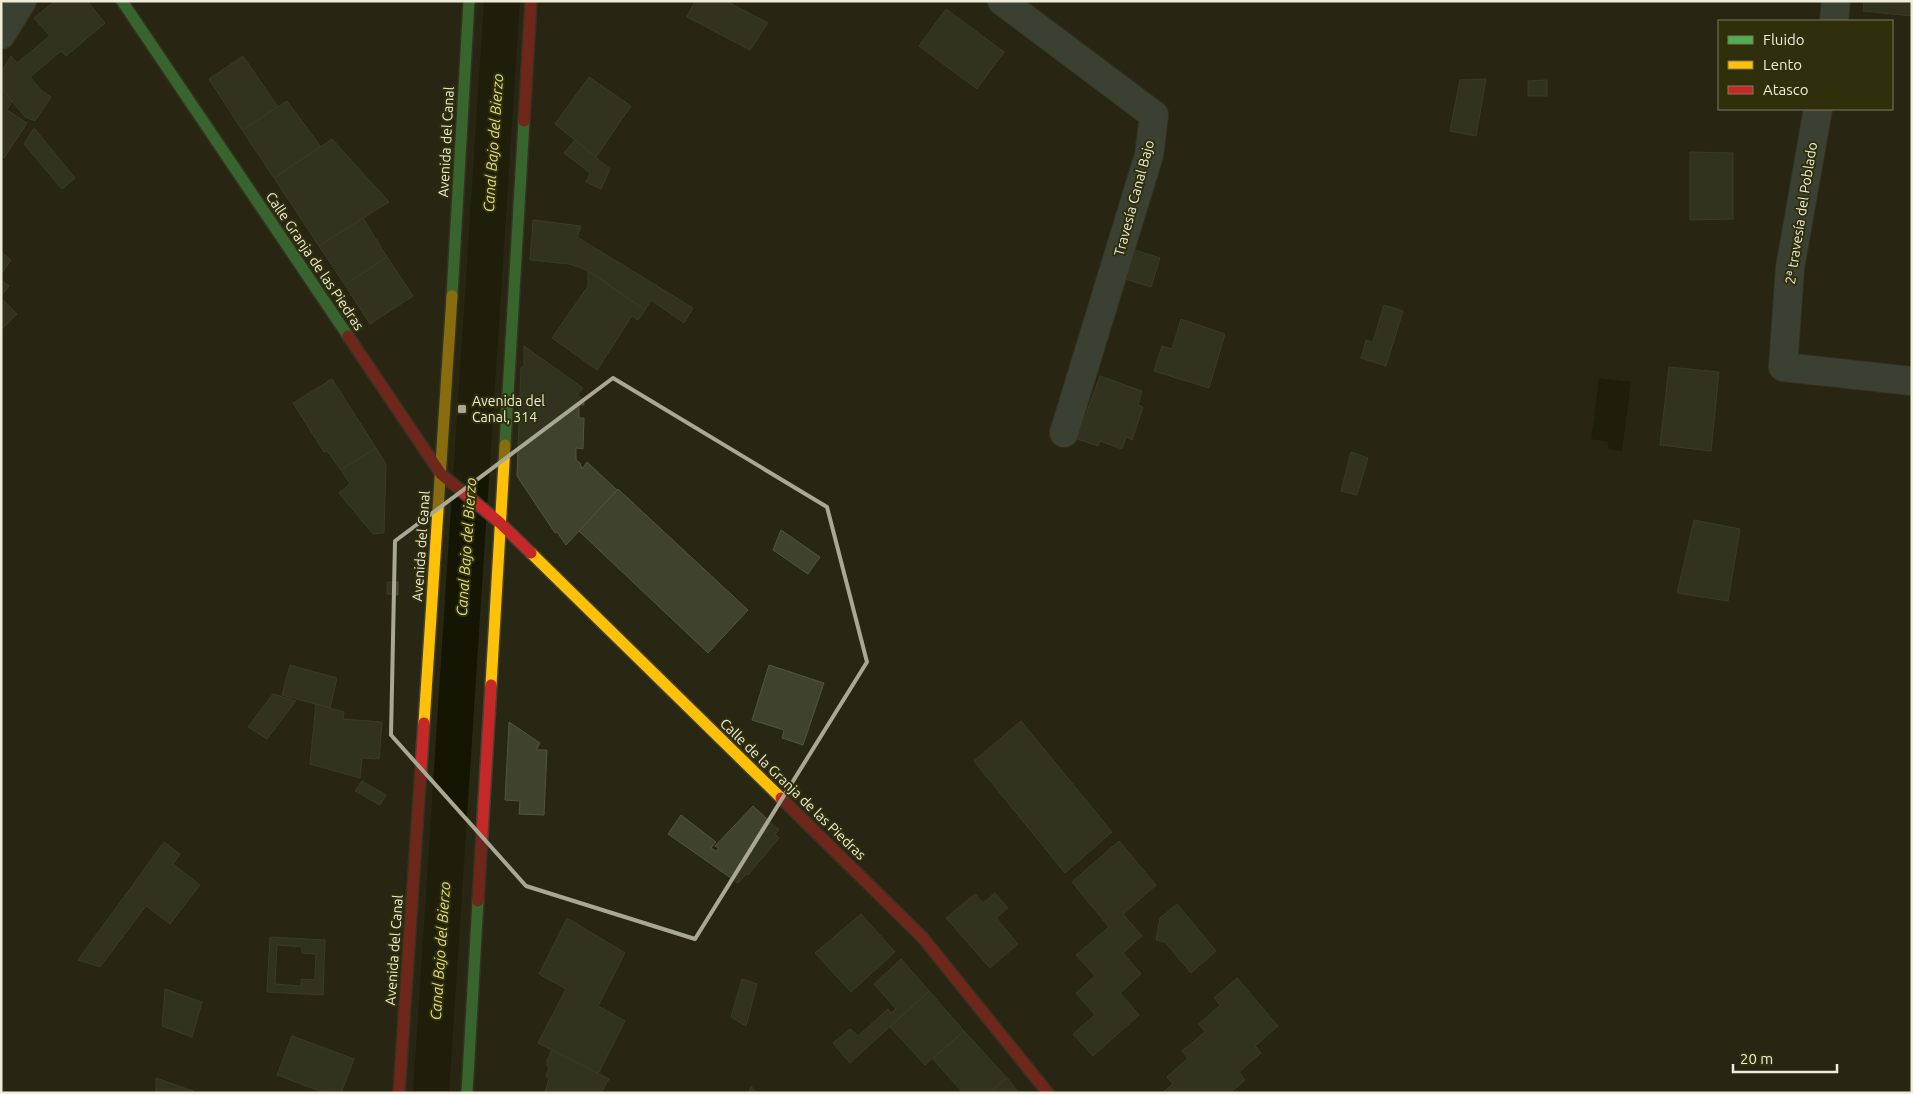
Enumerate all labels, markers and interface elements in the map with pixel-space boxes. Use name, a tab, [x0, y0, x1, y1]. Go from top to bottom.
legend	[1718, 20, 1893, 110]
text: Fluido	[1763, 31, 1805, 48]
text: Lento	[1763, 56, 1802, 73]
water label: Canal Bajo del Bierzo	[480, 73, 506, 213]
text: Atasco	[1763, 81, 1809, 98]
street label: Avenida del Canal	[435, 86, 457, 198]
street label: Travesía Canal Bajo	[1111, 138, 1157, 258]
street label: 2ª travesía del Poblado	[1782, 141, 1820, 285]
street label: Calle Granja de las Piedras	[263, 189, 367, 333]
place label: Avenida del Canal, 314	[472, 393, 545, 425]
marker: Avenida del Canal, 314	[456, 403, 468, 415]
water label: Canal Bajo del Bierzo	[453, 477, 479, 617]
street label: Avenida del Canal	[409, 490, 433, 602]
street label: Calle de la Granja de las Piedras	[717, 715, 869, 863]
water label: Canal Bajo del Bierzo	[427, 881, 453, 1021]
street label: Avenida del Canal	[382, 894, 406, 1006]
scale bar	[1733, 1042, 1837, 1074]
text: 20 m	[1740, 1050, 1773, 1067]

